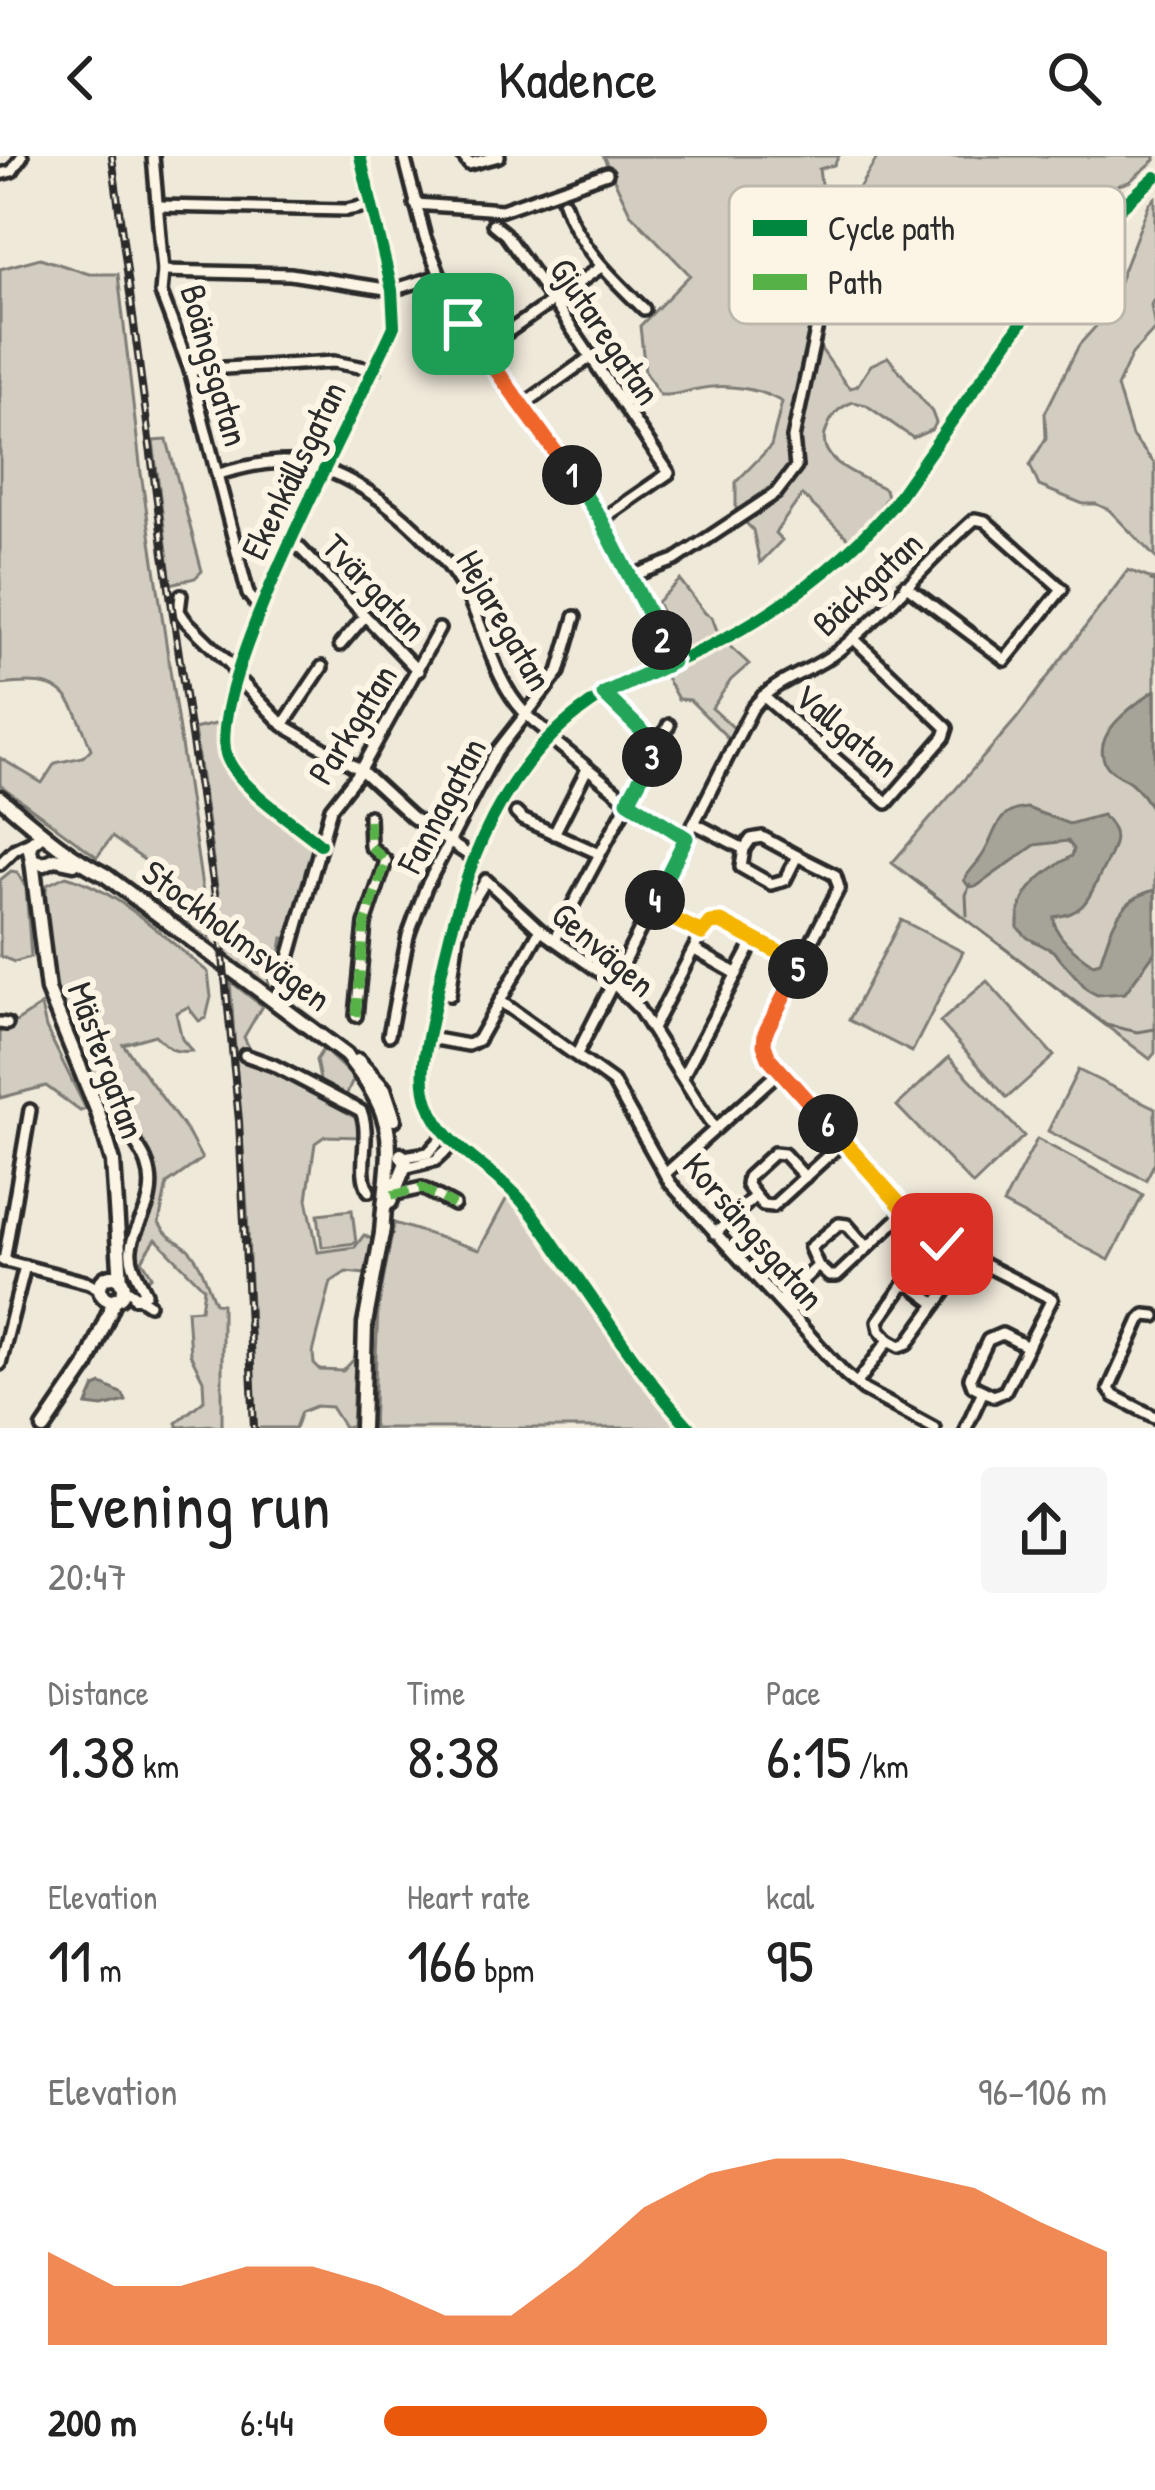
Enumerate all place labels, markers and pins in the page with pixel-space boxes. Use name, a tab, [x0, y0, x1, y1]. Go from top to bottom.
pin	[412, 273, 514, 375]
pin: 1	[542, 445, 602, 505]
pin: 2	[632, 610, 692, 670]
pin: 3	[622, 727, 682, 787]
pin: 4	[625, 870, 685, 930]
pin: 5	[768, 939, 828, 999]
pin: 6	[798, 1094, 858, 1154]
pin	[891, 1193, 993, 1295]

